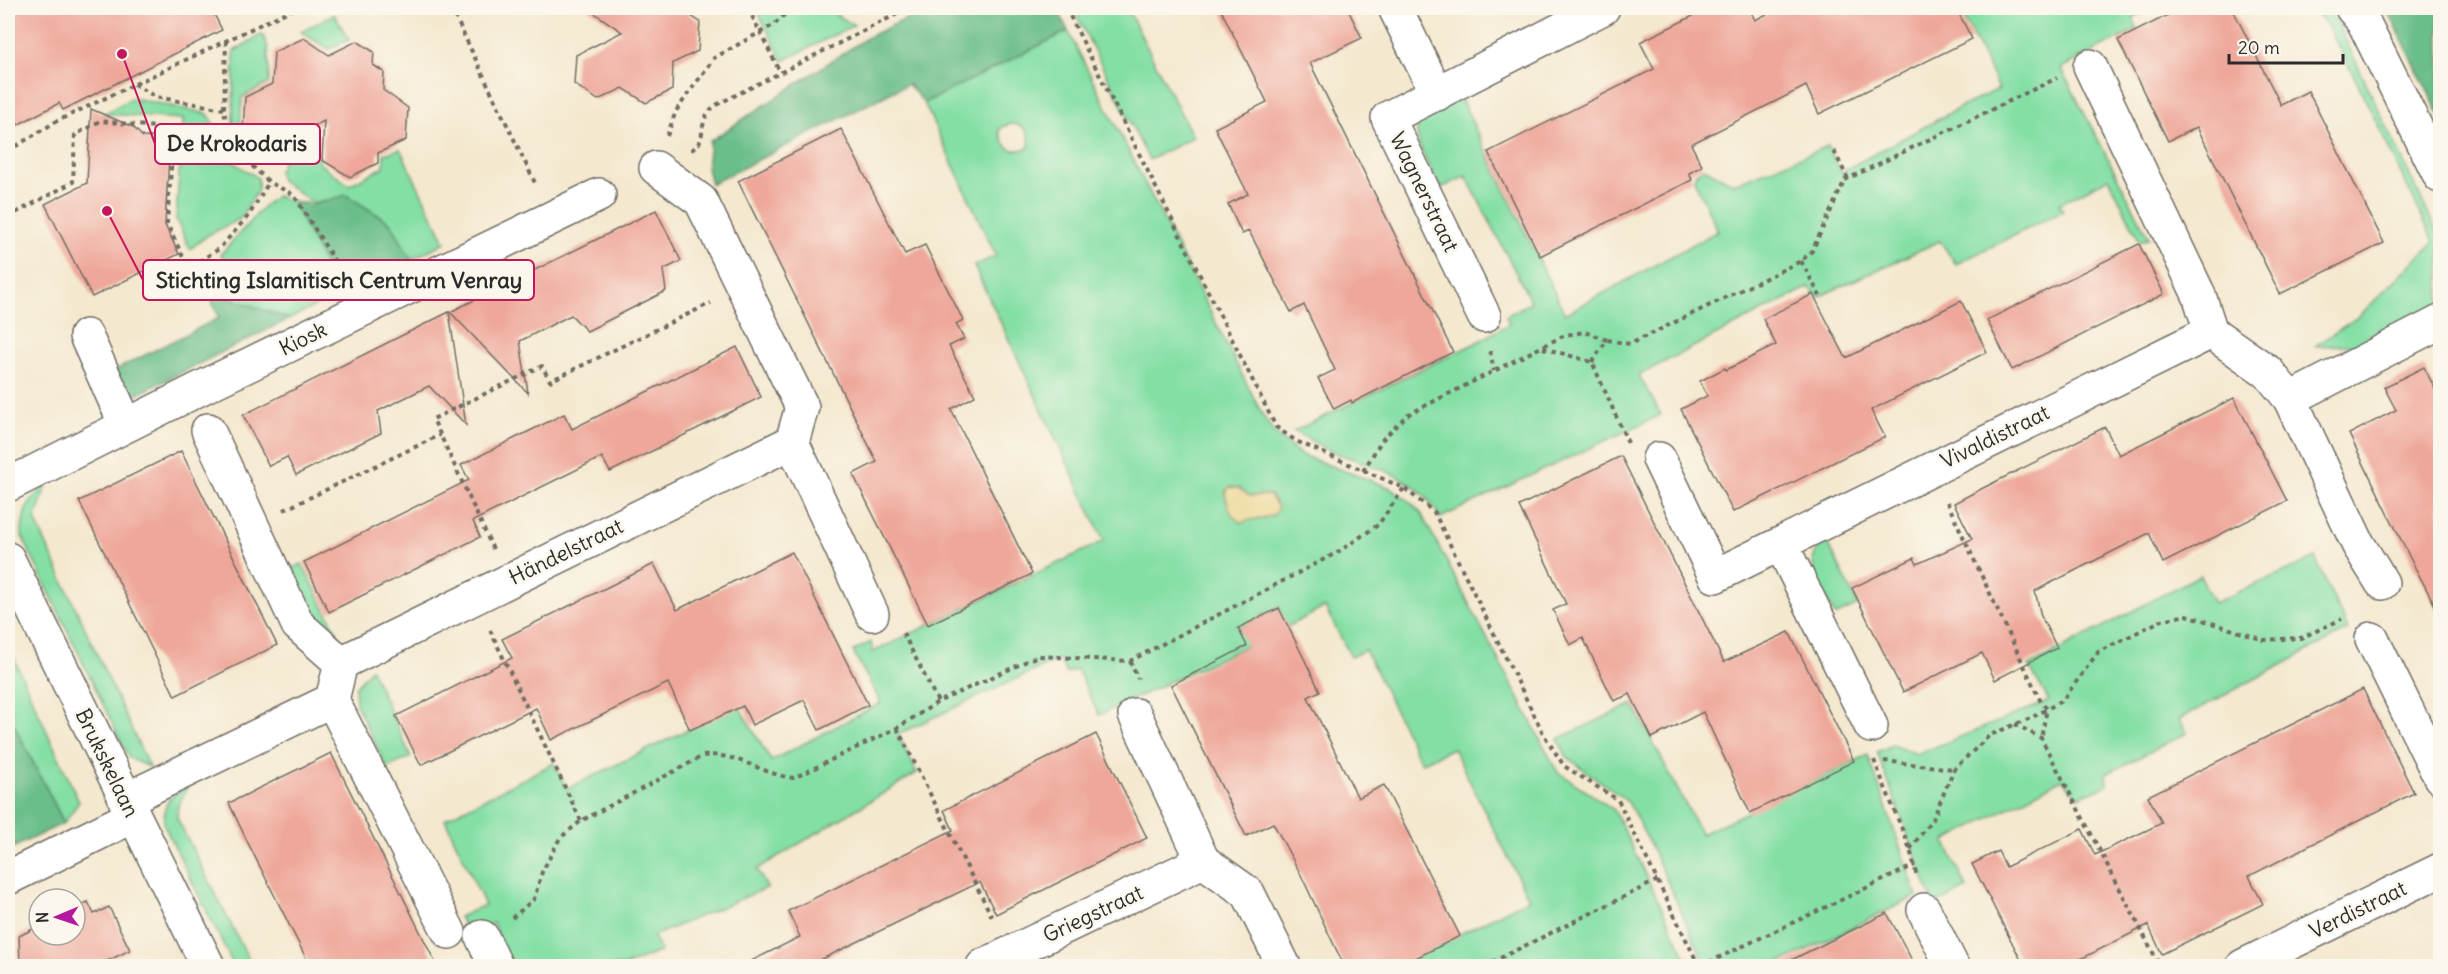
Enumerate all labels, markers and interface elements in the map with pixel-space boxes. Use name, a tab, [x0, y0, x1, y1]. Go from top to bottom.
scale bar	[2229, 27, 2343, 65]
text: 20 m	[2238, 36, 2280, 59]
callout: De Krokodaris	[155, 124, 320, 164]
street label: Wagnerstraat	[1384, 127, 1465, 256]
text: De Krokodaris	[167, 129, 307, 157]
callout: Stichting Islamitisch Centrum Venray	[143, 260, 534, 300]
text: Stichting Islamitisch Centrum Venray	[156, 266, 522, 294]
street label: Kiosk	[275, 316, 331, 362]
street label: Vivaldistraat	[1936, 399, 2054, 474]
street label: Händelstraat	[504, 512, 627, 591]
street label: Brukskelaan	[70, 704, 145, 821]
street label: Verdistraat	[2305, 874, 2411, 945]
street label: Griegstraat	[1038, 879, 1147, 948]
north arrow	[27, 887, 87, 947]
text: N	[32, 912, 52, 923]

